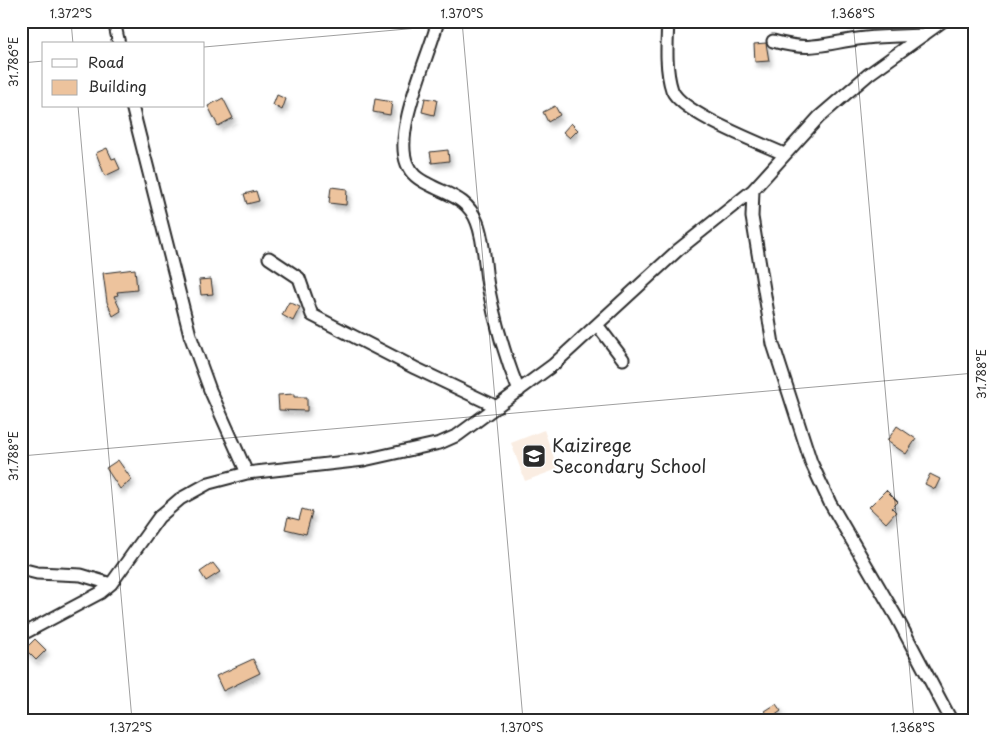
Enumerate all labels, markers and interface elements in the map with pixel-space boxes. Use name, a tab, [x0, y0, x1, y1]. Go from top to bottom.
text: 1.372°S	[50, 4, 92, 22]
text: 1.370°S	[440, 4, 484, 22]
text: 1.368°S	[831, 4, 875, 22]
text: 31.786°E	[4, 37, 22, 87]
legend	[42, 42, 205, 108]
text: Road	[88, 50, 124, 73]
text: Building	[88, 74, 147, 97]
text: 31.788°E	[972, 349, 990, 399]
text: 31.788°E	[4, 431, 22, 481]
place label: Kaizirege Secondary School	[552, 431, 706, 479]
school or university icon: Kaizirege Secondary School	[521, 443, 547, 469]
text: 1.372°S	[110, 718, 152, 736]
text: 1.370°S	[500, 718, 544, 736]
text: 1.368°S	[891, 718, 935, 736]

